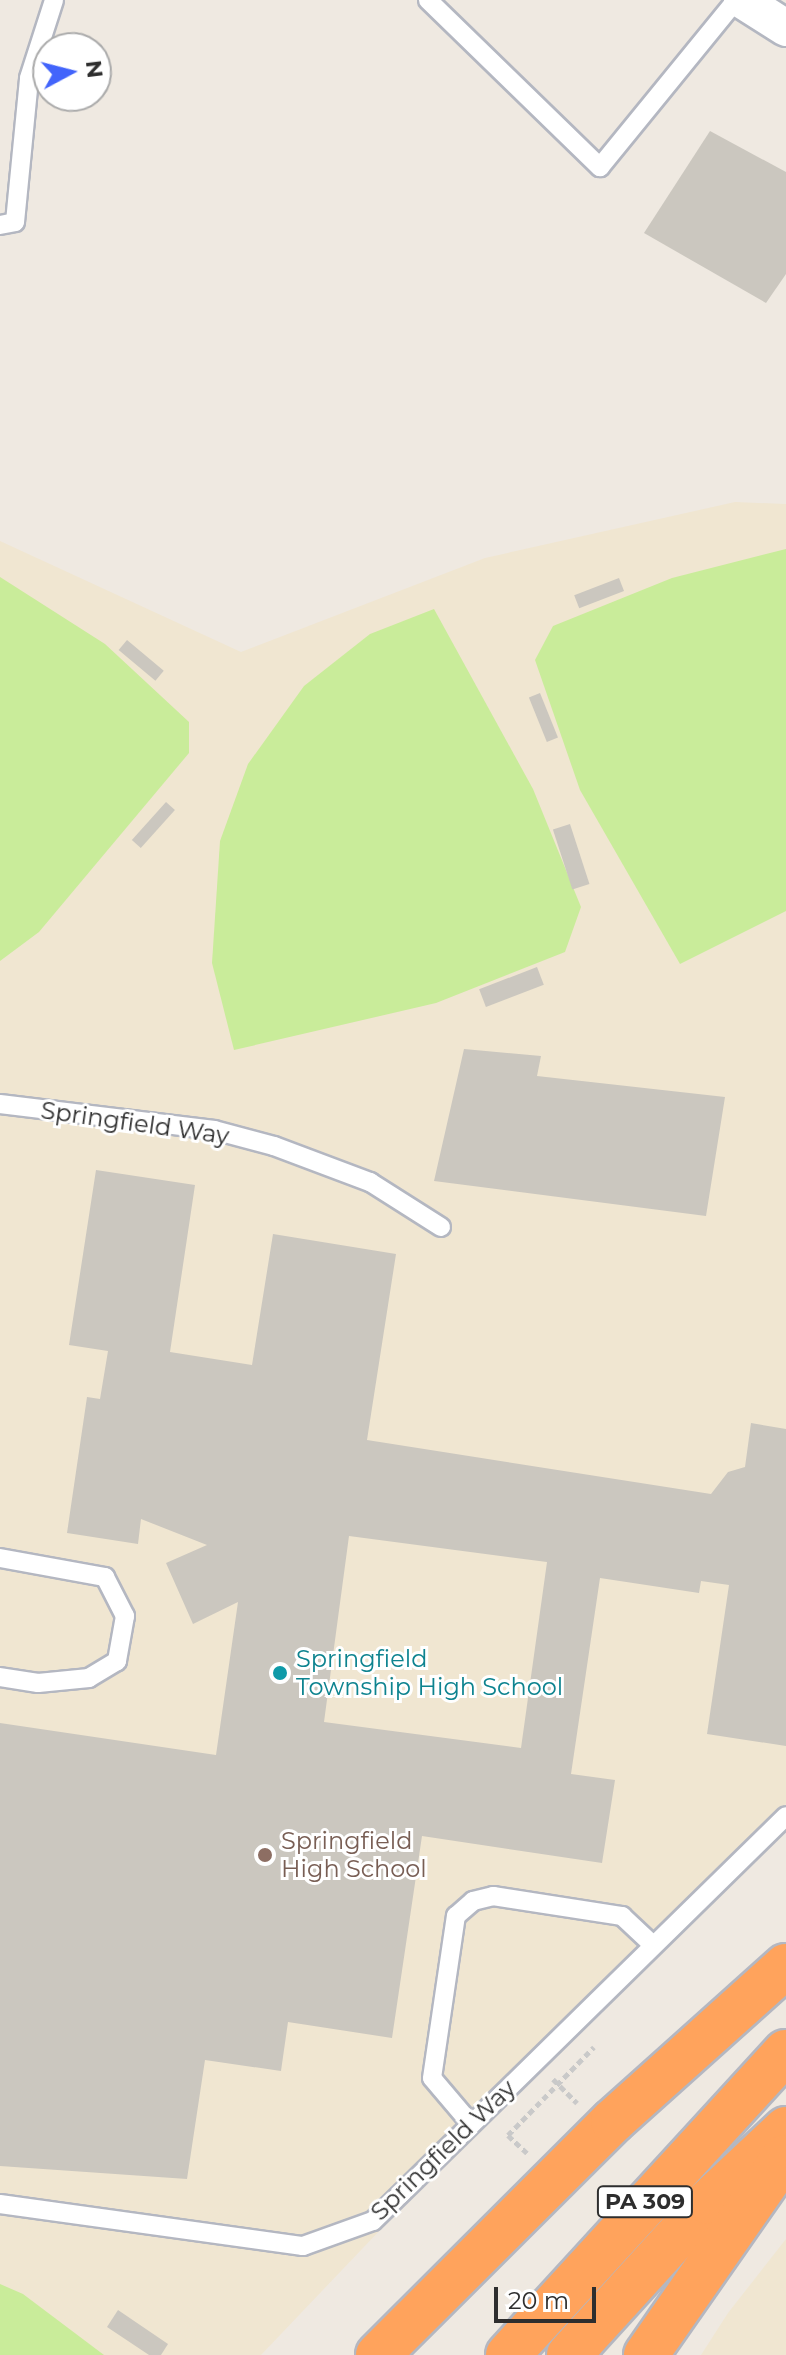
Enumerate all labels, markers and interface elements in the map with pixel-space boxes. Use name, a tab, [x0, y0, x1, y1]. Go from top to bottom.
north arrow	[32, 32, 112, 112]
text: N	[80, 59, 109, 80]
street label: Springfield Way	[39, 1096, 231, 1150]
place label: Springfield Township High School	[296, 1645, 563, 1701]
marker: Springfield Township High School	[271, 1664, 289, 1682]
place label: Springfield High School	[281, 1827, 427, 1883]
marker: Springfield High School	[256, 1846, 274, 1864]
street label: Springfield Way	[365, 2074, 521, 2226]
road number: PA 309	[595, 2184, 695, 2220]
scale bar	[498, 2271, 600, 2321]
text: 20 m	[508, 2286, 569, 2315]

